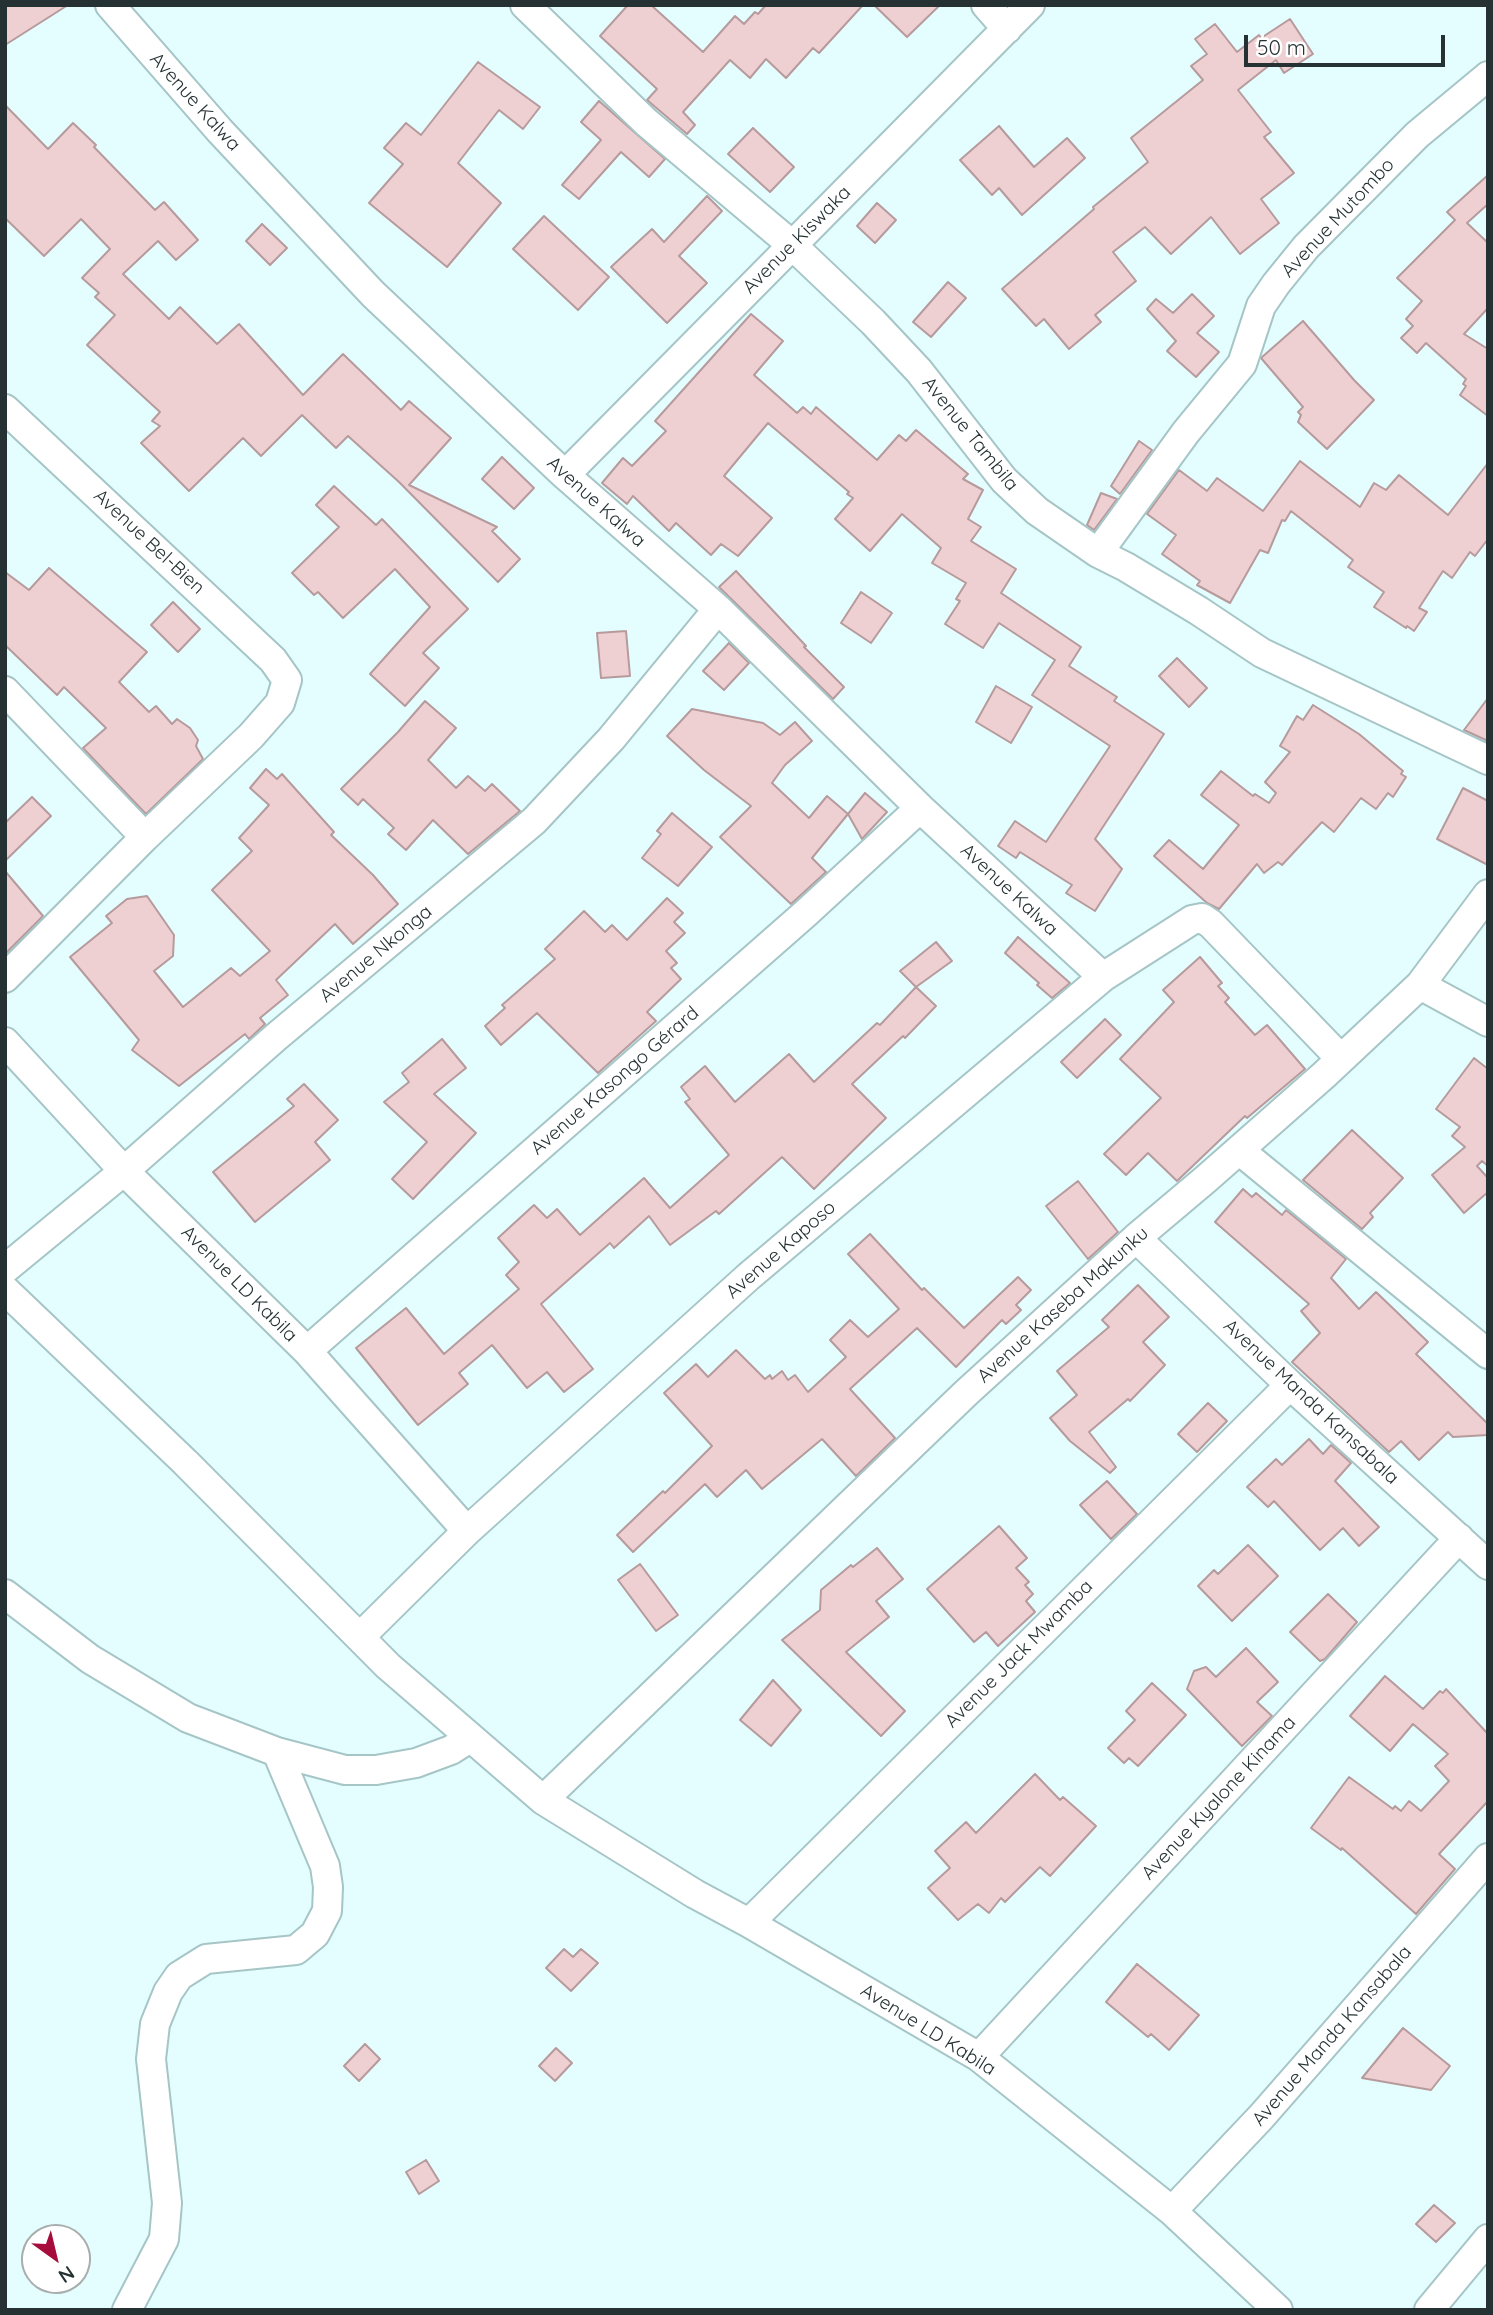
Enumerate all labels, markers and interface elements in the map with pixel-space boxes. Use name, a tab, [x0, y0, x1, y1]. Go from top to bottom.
scale bar	[1248, 21, 1449, 65]
text: 50 m	[1257, 34, 1306, 60]
street label: Avenue Kalwa	[145, 48, 245, 156]
street label: Avenue Mutombo	[1277, 154, 1399, 282]
street label: Avenue Kiswaka	[738, 181, 856, 299]
street label: Avenue Tambila	[917, 372, 1023, 496]
street label: Avenue Kalwa	[542, 452, 650, 552]
street label: Avenue Bel-Bien	[89, 485, 209, 599]
street label: Avenue Kalwa	[956, 839, 1062, 941]
street label: Avenue Nkonga	[315, 900, 437, 1008]
street label: Avenue Kasongo Gérard	[526, 1002, 704, 1160]
street label: Avenue Kaposo	[721, 1196, 841, 1304]
street label: Avenue LD Kabila	[176, 1221, 302, 1347]
street label: Avenue Kaseba Makunku	[973, 1222, 1153, 1388]
street label: Avenue Manda Kansabala	[1219, 1315, 1403, 1489]
street label: Avenue Jack Mwamba	[940, 1575, 1098, 1733]
street label: Avenue Kyalone Kinama	[1137, 1711, 1301, 1885]
street label: Avenue Manda Kansabala	[1247, 1941, 1417, 2131]
street label: Avenue LD Kabila	[856, 1979, 1000, 2081]
north arrow	[21, 2224, 91, 2294]
text: N	[54, 2261, 79, 2289]

